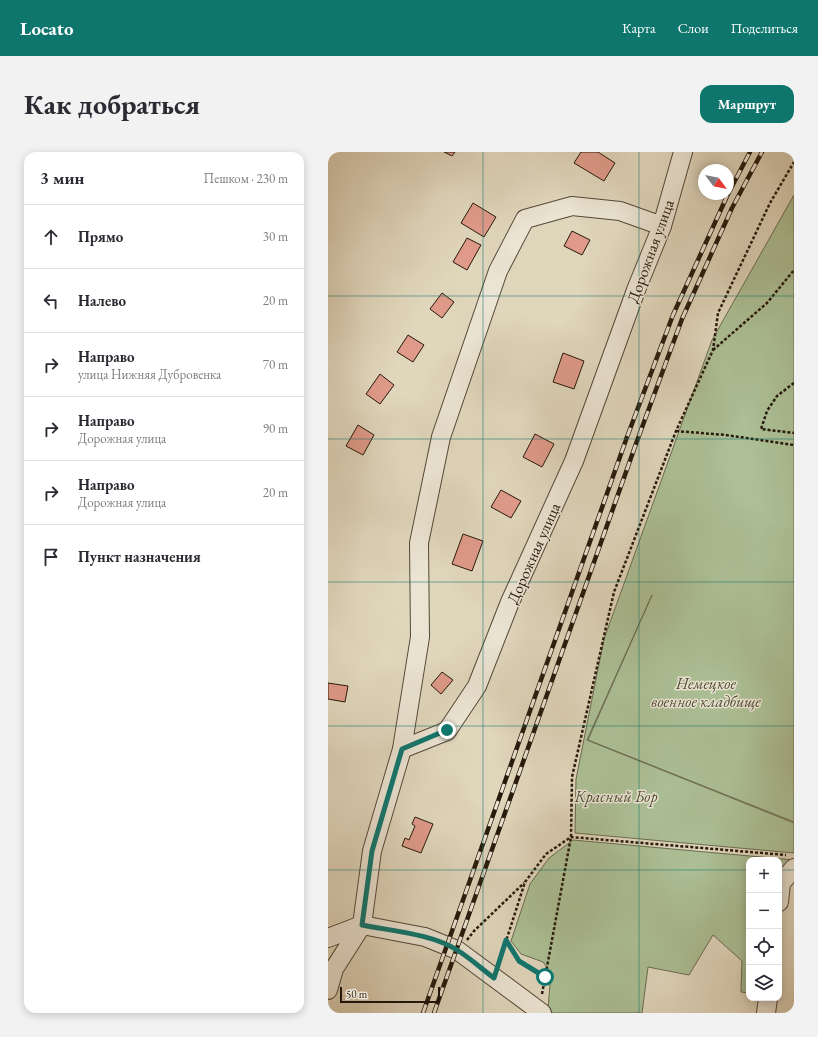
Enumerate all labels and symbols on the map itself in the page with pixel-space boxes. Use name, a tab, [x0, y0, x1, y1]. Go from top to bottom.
north arrow	[698, 164, 734, 200]
street label: Дорожная улица	[622, 196, 679, 306]
street label: Дорожная улица	[502, 499, 565, 607]
park label: Немецкое военное кладбище	[651, 673, 761, 712]
route end	[438, 721, 456, 739]
park label: Красный Бор	[574, 786, 657, 807]
route start	[536, 968, 554, 986]
scale bar	[340, 985, 440, 1004]

